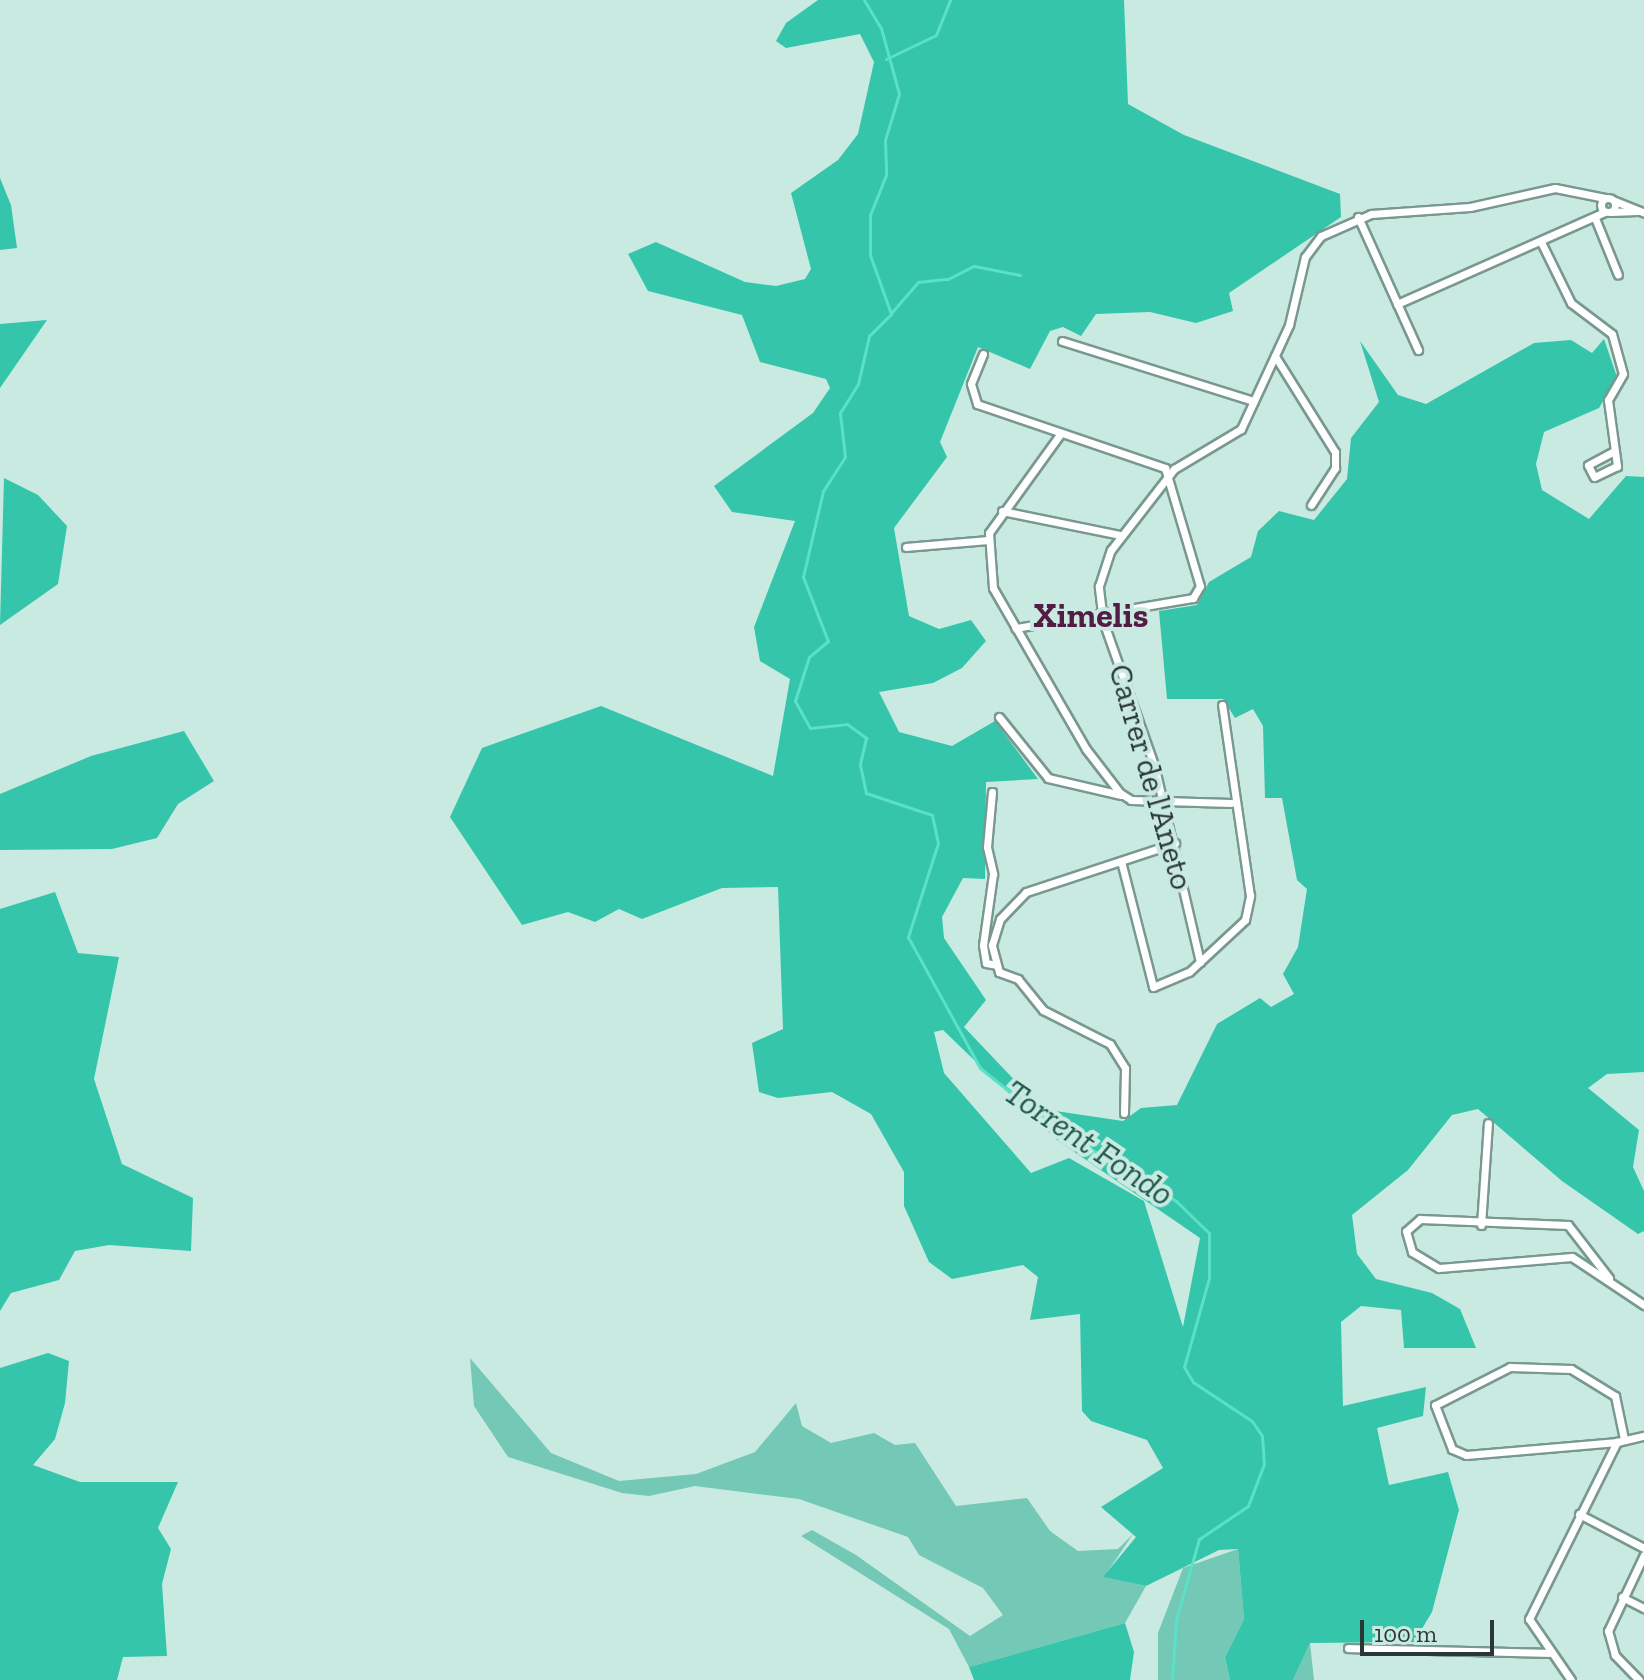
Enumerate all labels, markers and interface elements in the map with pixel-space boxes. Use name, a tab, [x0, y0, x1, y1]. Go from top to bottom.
district label: Ximelis	[1034, 596, 1148, 636]
street label: Carrer de l'Aneto	[1100, 660, 1202, 894]
water label: Torrent Fondo	[997, 1071, 1181, 1215]
scale bar	[1364, 1604, 1498, 1654]
text: 100 m	[1374, 1619, 1437, 1648]

